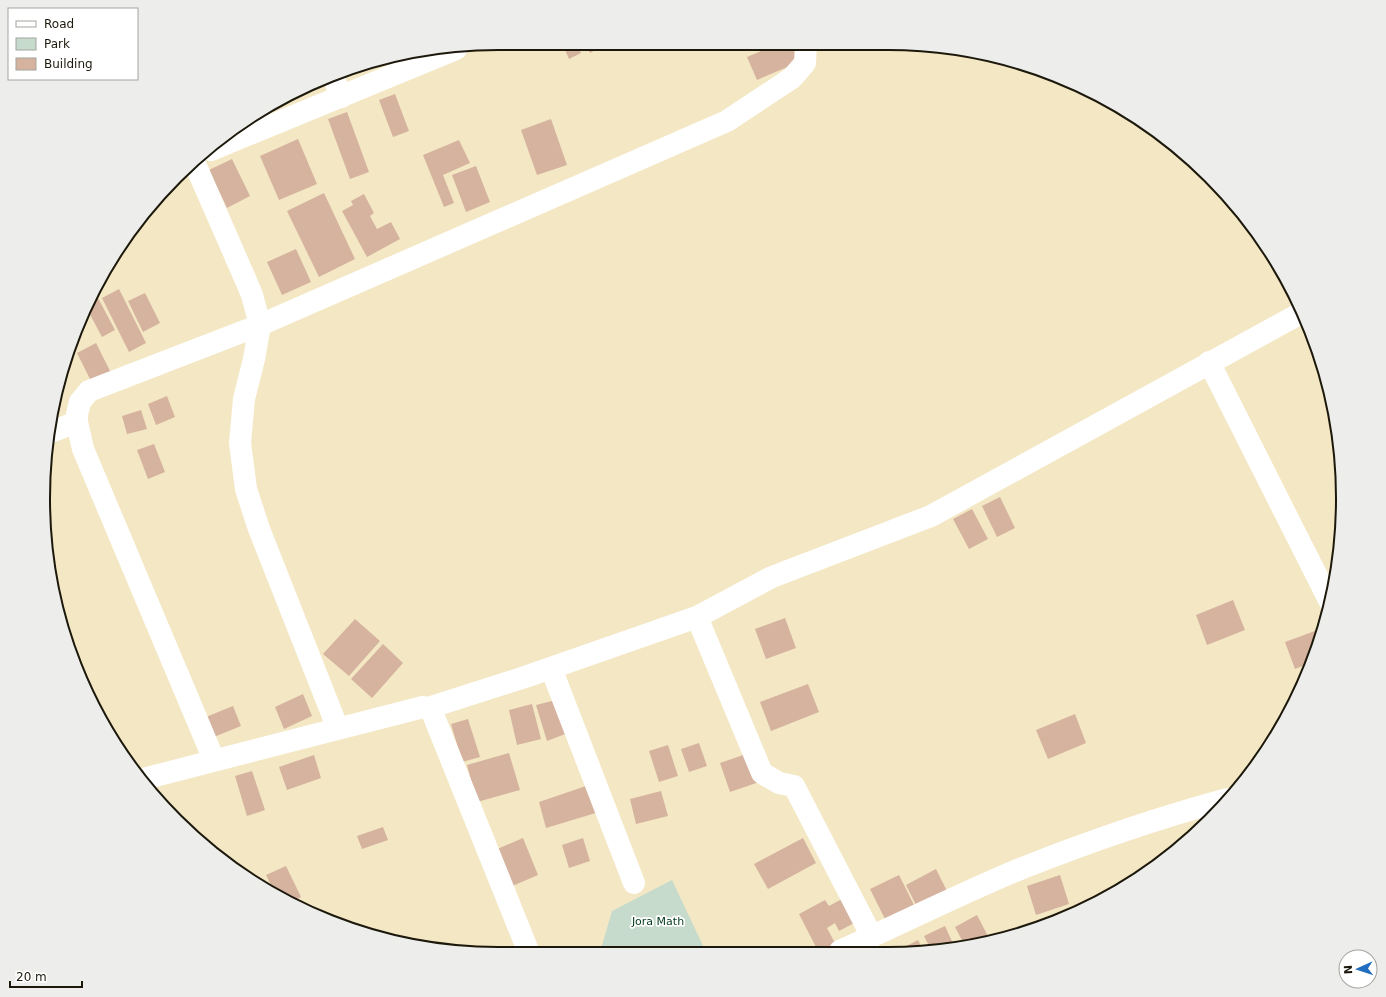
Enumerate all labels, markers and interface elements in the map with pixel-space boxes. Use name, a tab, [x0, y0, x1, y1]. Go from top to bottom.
legend	[8, 8, 138, 80]
text: Road	[44, 17, 74, 31]
text: Park	[44, 37, 70, 51]
text: Building	[44, 57, 93, 71]
park label: Jora Math	[631, 915, 684, 928]
north arrow	[1338, 949, 1378, 989]
scale bar	[10, 963, 82, 989]
text: N	[1342, 965, 1355, 974]
text: 20 m	[16, 970, 47, 984]

